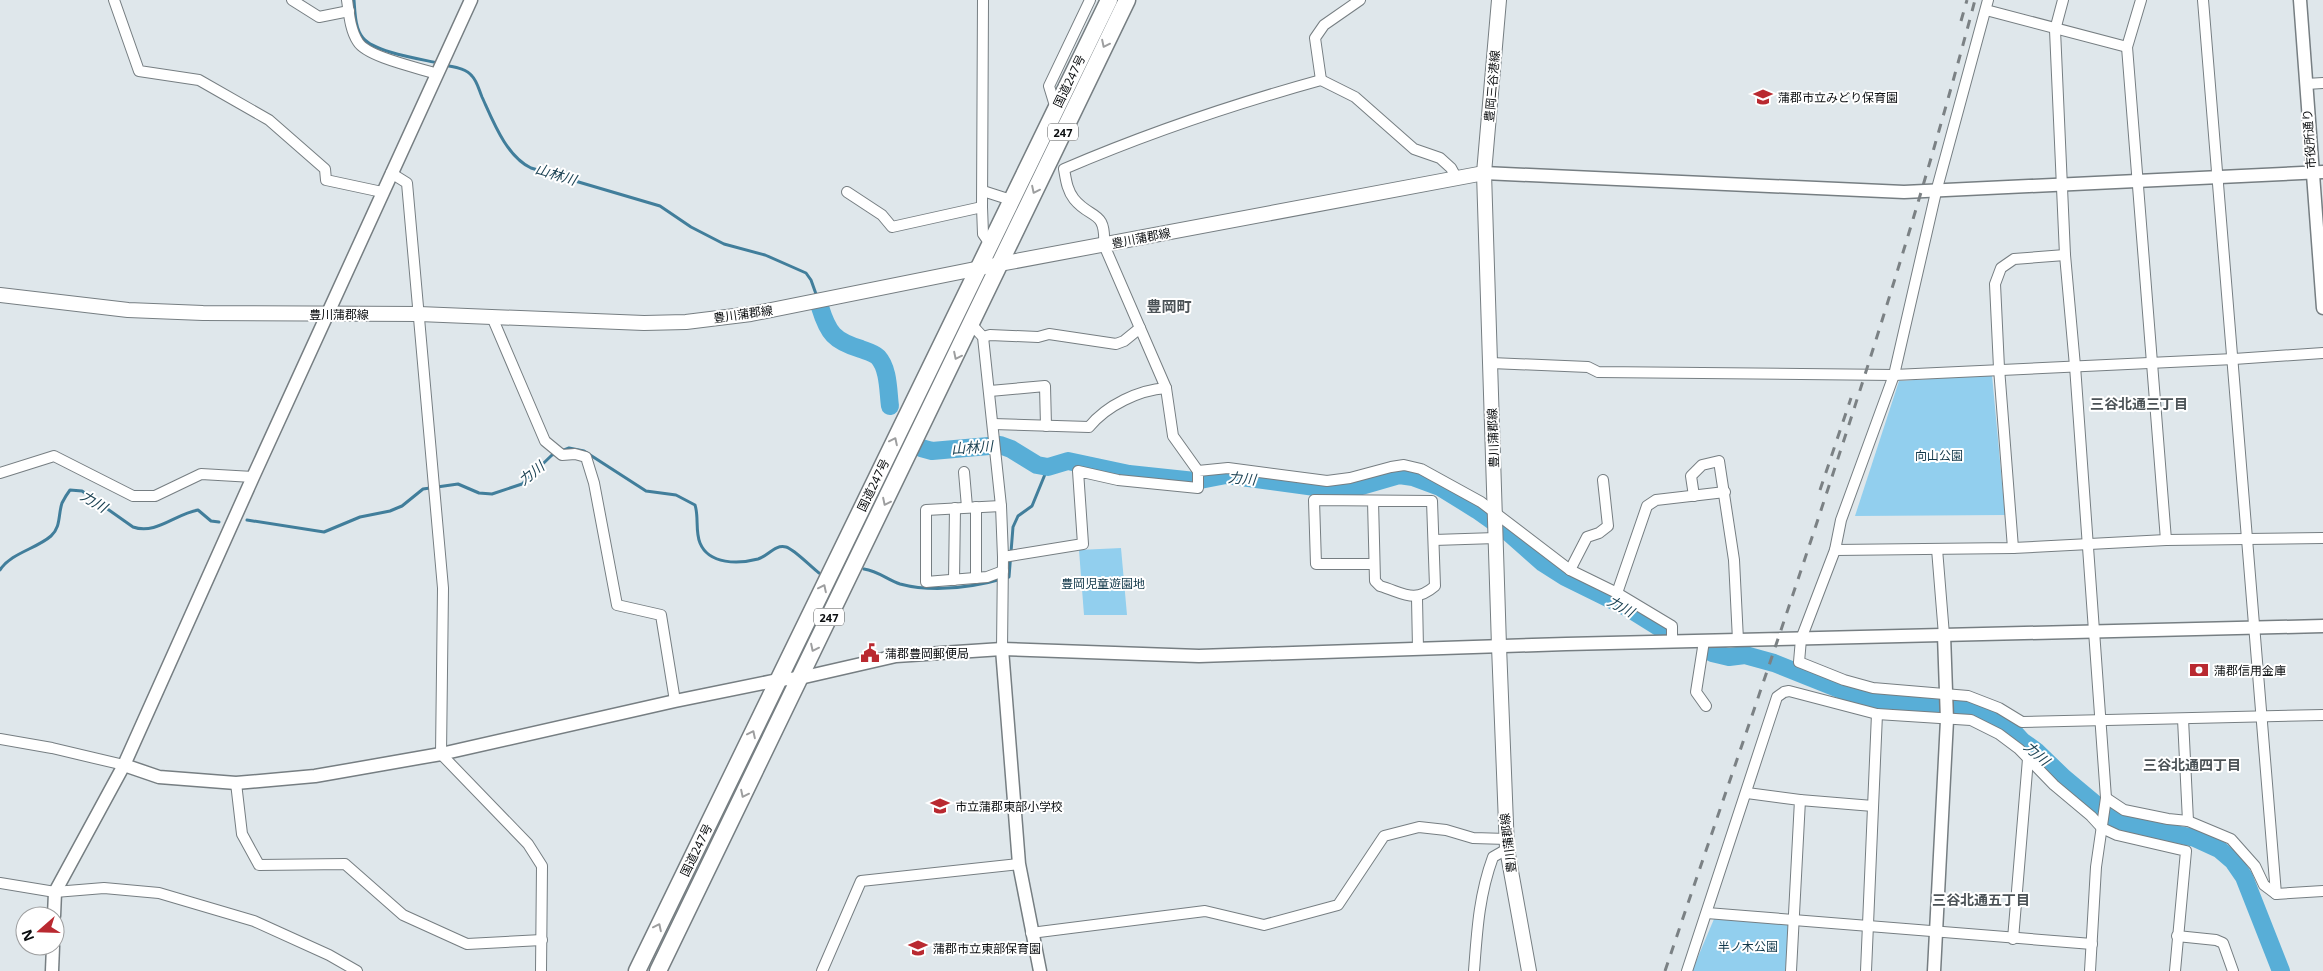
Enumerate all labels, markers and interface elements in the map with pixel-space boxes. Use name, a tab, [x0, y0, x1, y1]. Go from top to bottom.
one-way arrow	[1101, 39, 1112, 48]
street label: 豊岡三谷港線	[1480, 49, 1504, 123]
street label: 国道247号	[1049, 52, 1089, 110]
school or university icon: 蒲郡市立みどり保育園	[1752, 86, 1774, 108]
place label: 蒲郡市立みどり保育園	[1778, 89, 1898, 106]
street label: 市役所通り	[2298, 108, 2320, 170]
road number: 247	[1048, 124, 1078, 140]
water label: 山林川	[533, 159, 581, 190]
one-way arrow	[1031, 185, 1041, 194]
street label: 豊川蒲郡線	[1110, 224, 1172, 252]
district label: 豊岡町	[1146, 296, 1192, 316]
street label: 豊川蒲郡線	[712, 301, 774, 327]
street label: 豊川蒲郡線	[309, 306, 369, 323]
one-way arrow	[953, 350, 963, 359]
district label: 三谷北通三丁目	[2090, 394, 2188, 413]
street label: 豊川蒲郡線	[1483, 408, 1503, 468]
water label: 山林川	[950, 436, 996, 458]
one-way arrow	[888, 438, 898, 447]
park label: 向山公園	[1915, 447, 1963, 464]
water label: 力川	[514, 456, 549, 489]
street label: 国道247号	[853, 456, 893, 514]
water label: 力川	[1227, 467, 1259, 489]
water label: 力川	[77, 486, 113, 517]
one-way arrow	[882, 496, 892, 505]
park label: 豊岡児童遊園地	[1061, 575, 1145, 592]
one-way arrow	[817, 584, 827, 593]
water label: 力川	[1604, 591, 1640, 622]
road number: 247	[814, 608, 844, 626]
public building icon: 蒲郡豊岡郵便局	[859, 642, 881, 664]
one-way arrow	[810, 643, 820, 652]
place label: 蒲郡豊岡郵便局	[885, 645, 969, 662]
bank icon: 蒲郡信用金庫	[2188, 659, 2210, 681]
place label: 蒲郡信用金庫	[2214, 662, 2286, 679]
one-way arrow	[746, 730, 756, 739]
water label: 力川	[2020, 737, 2055, 771]
district label: 三谷北通四丁目	[2143, 755, 2241, 774]
one-way arrow	[739, 789, 750, 798]
school or university icon: 市立蒲郡東部小学校	[929, 795, 951, 817]
place label: 市立蒲郡東部小学校	[955, 798, 1063, 815]
street label: 豊川蒲郡線	[1496, 812, 1520, 874]
street label: 国道247号	[676, 821, 716, 879]
district label: 三谷北通五丁目	[1932, 890, 2030, 909]
north arrow	[15, 906, 65, 956]
one-way arrow	[652, 923, 662, 932]
text: N	[16, 927, 38, 944]
school or university icon: 蒲郡市立東部保育園	[907, 937, 929, 959]
park label: 半ノ木公園	[1718, 938, 1778, 955]
place label: 蒲郡市立東部保育園	[933, 940, 1041, 957]

